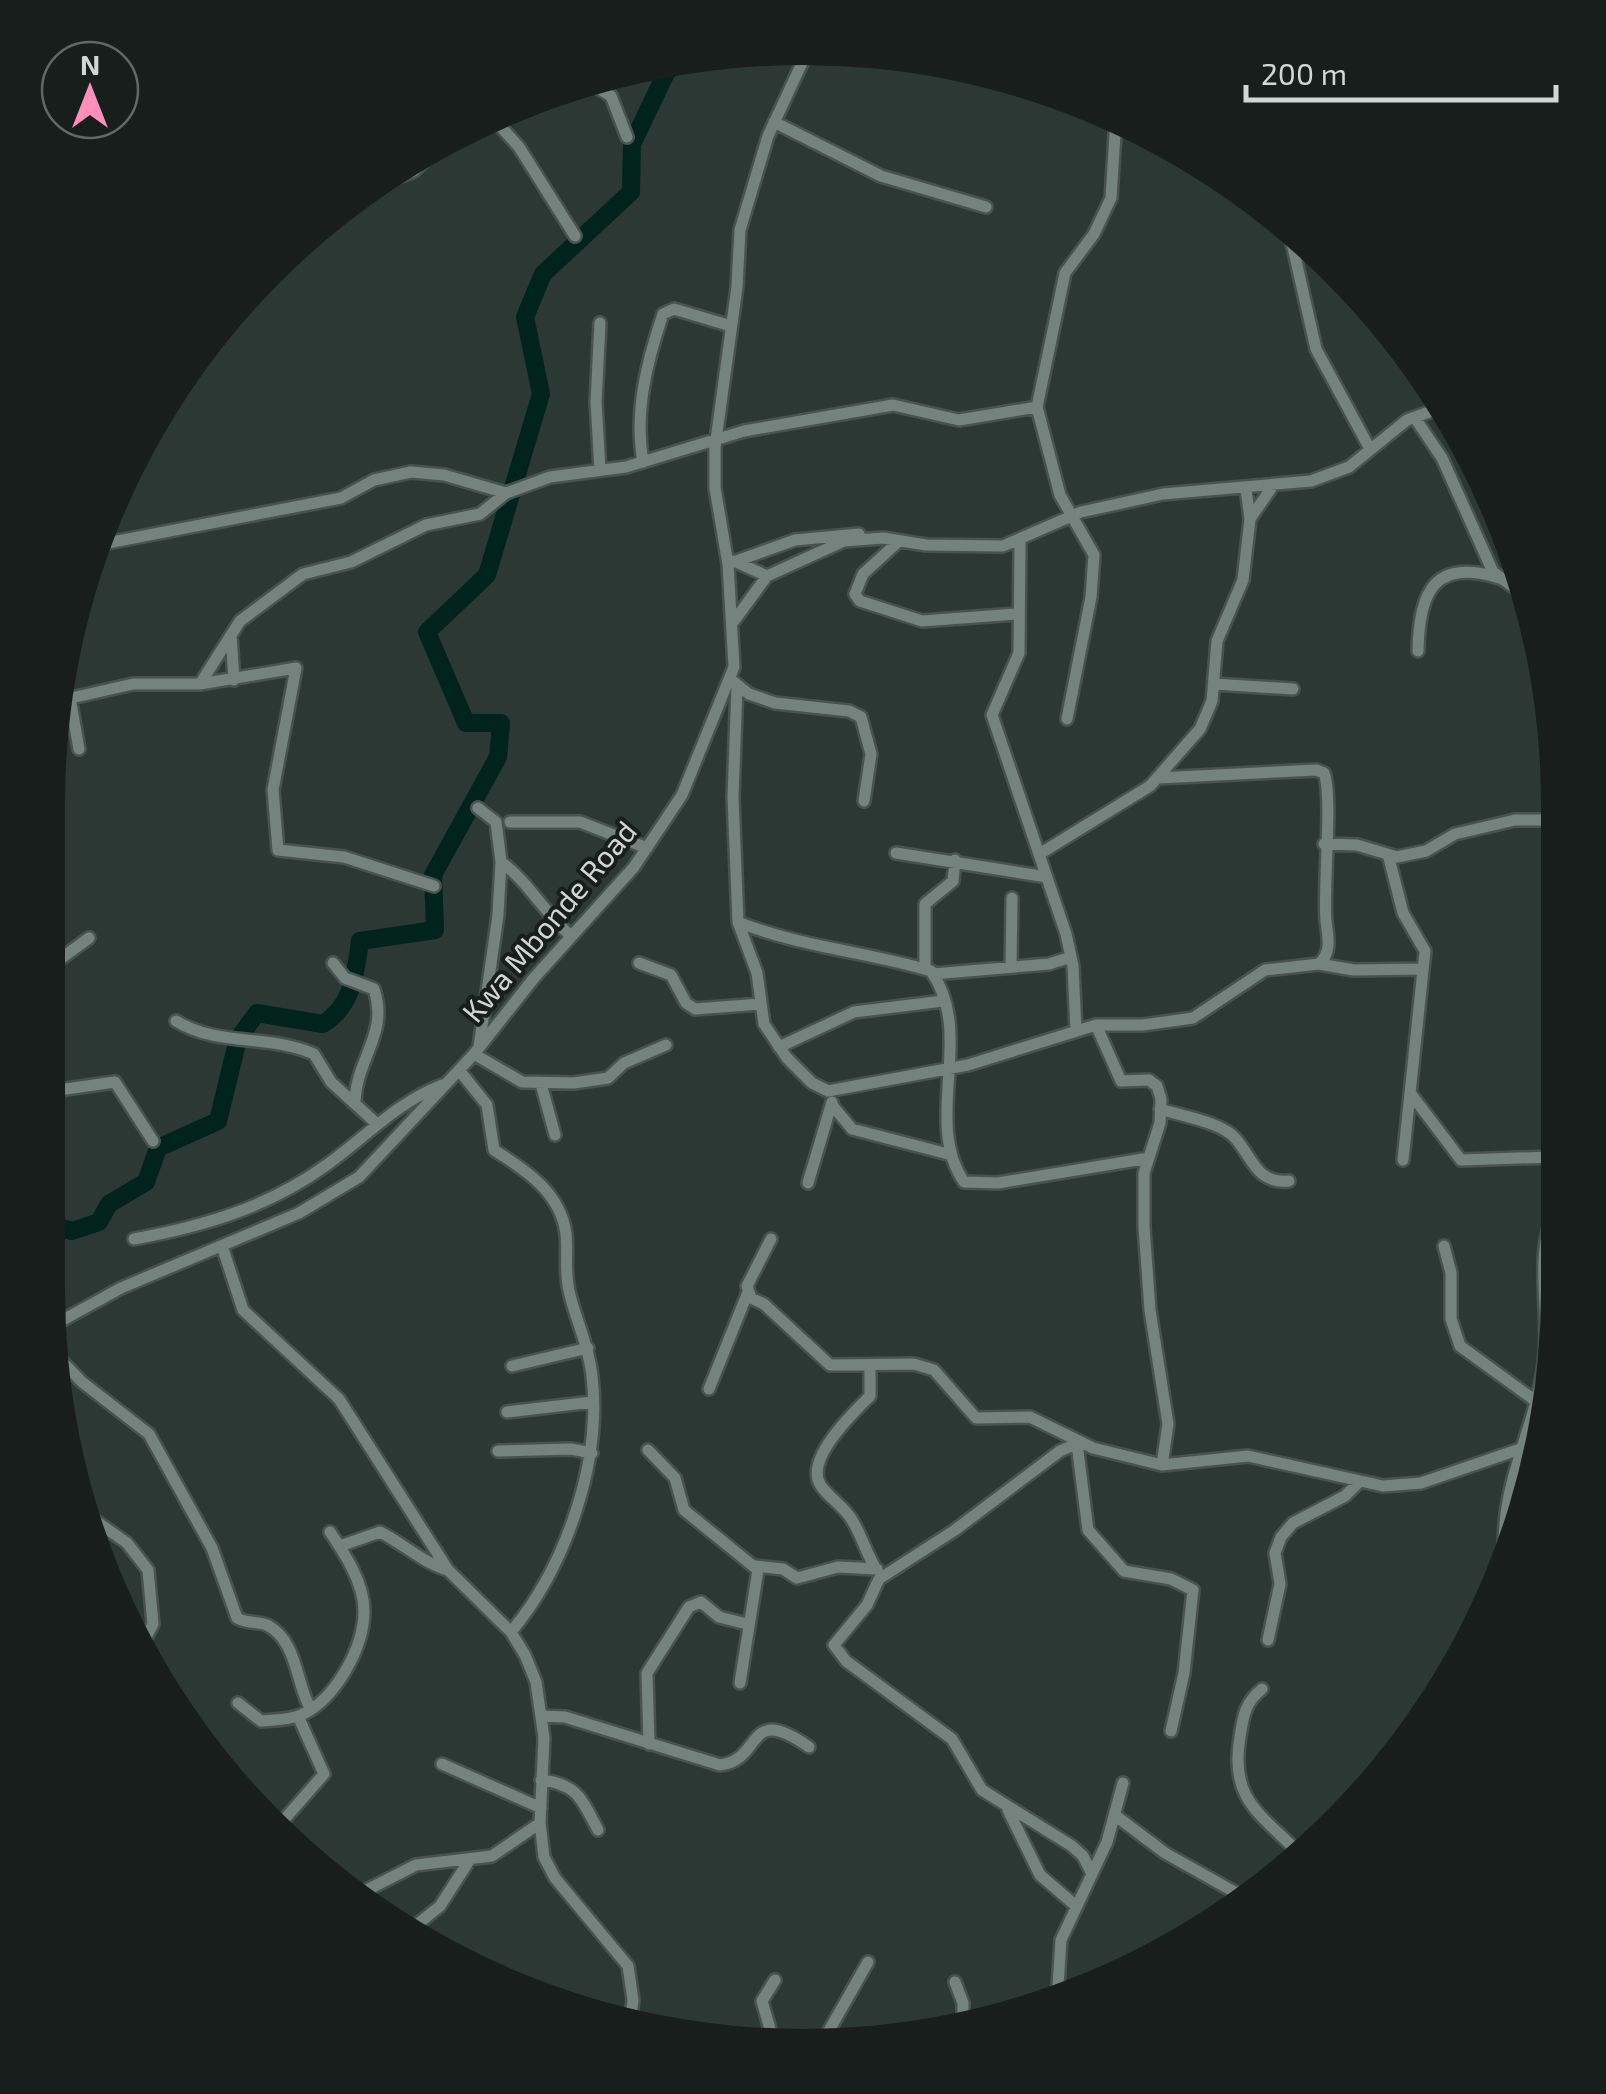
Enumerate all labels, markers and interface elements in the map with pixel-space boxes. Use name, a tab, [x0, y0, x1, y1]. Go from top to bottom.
north arrow	[40, 40, 140, 140]
scale bar	[1246, 40, 1556, 102]
text: N	[80, 47, 100, 81]
text: 200 m	[1261, 55, 1347, 91]
street label: Kwa Mbonde Road	[454, 813, 643, 1029]

